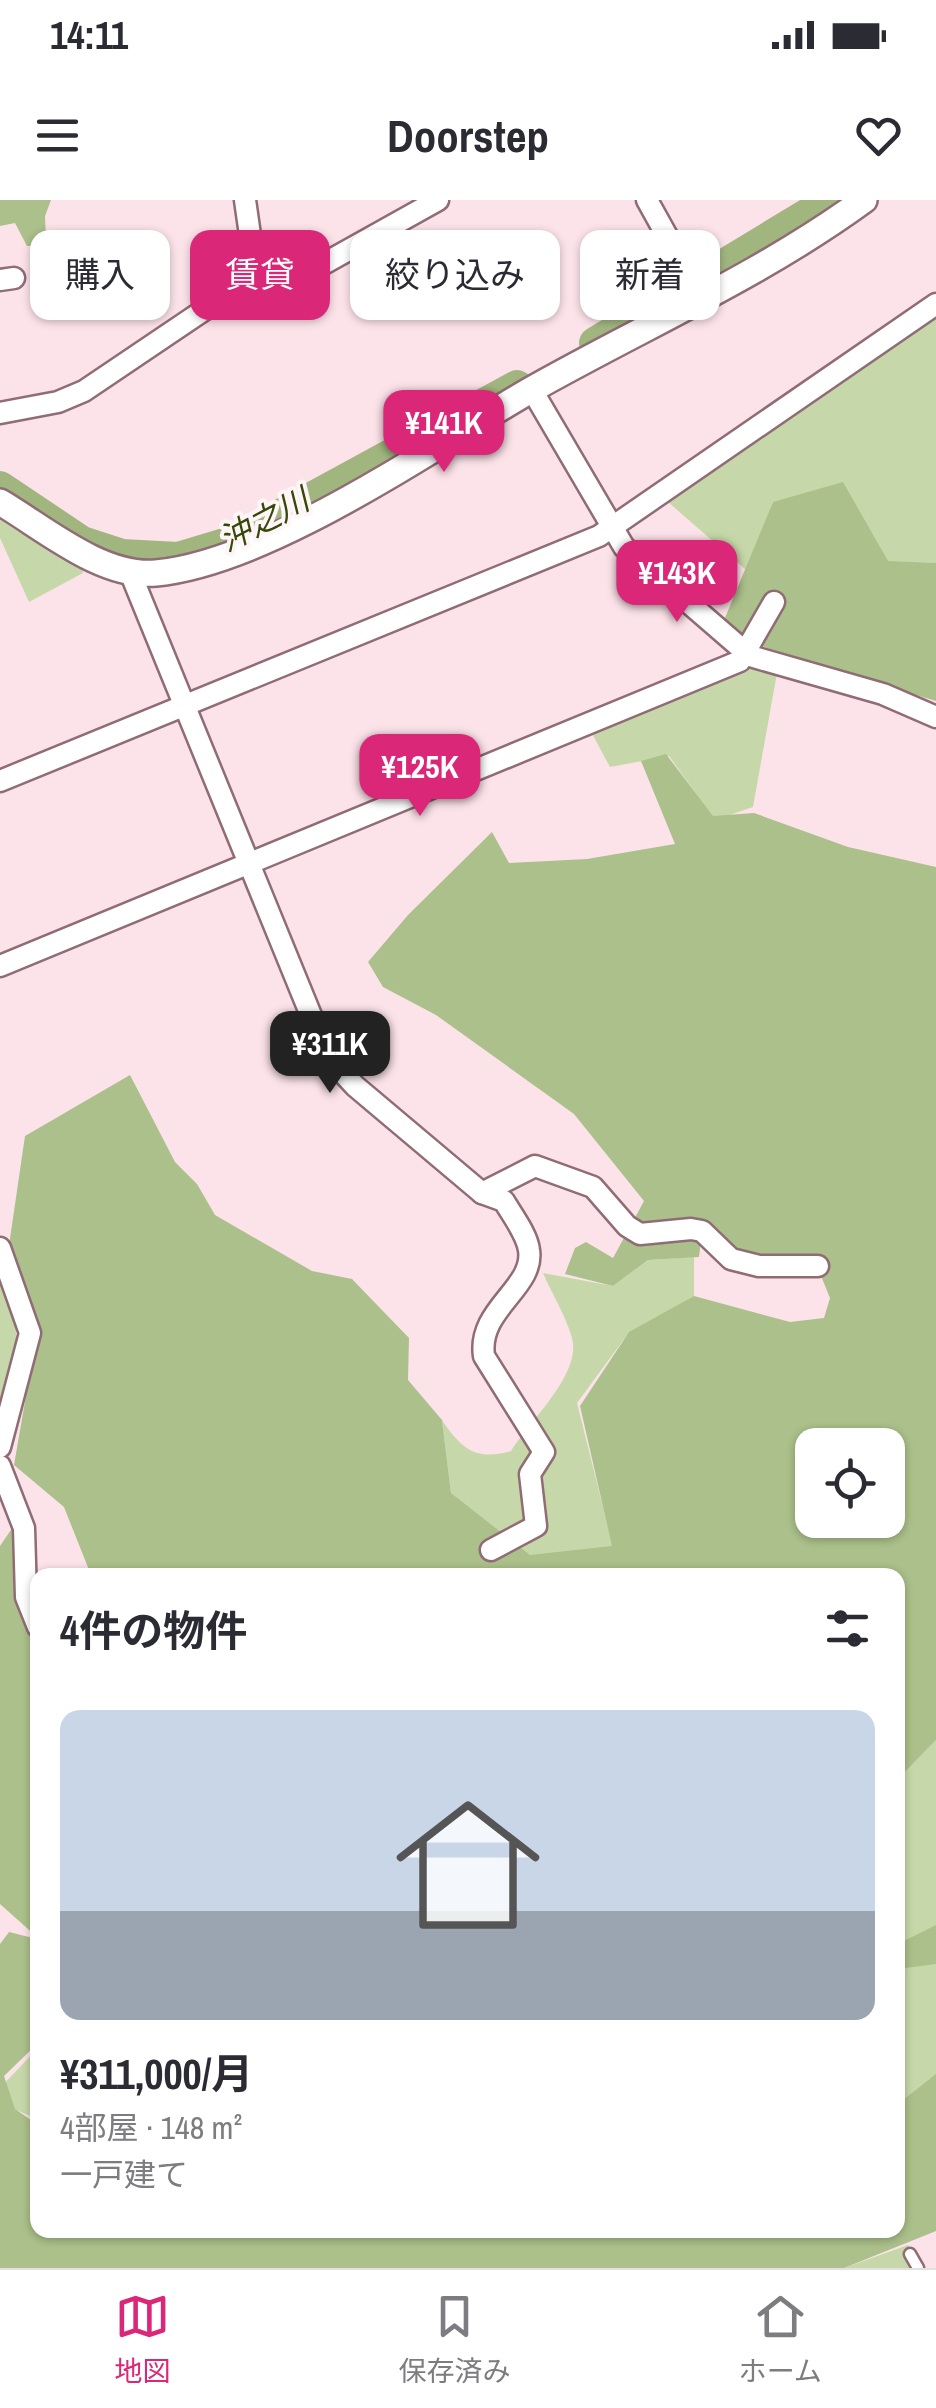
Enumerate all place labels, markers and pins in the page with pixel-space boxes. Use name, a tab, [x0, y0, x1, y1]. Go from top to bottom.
pin: ¥141K	[374, 390, 514, 475]
pin: ¥143K	[607, 540, 747, 625]
pin: ¥125K	[350, 734, 490, 819]
pin: ¥311K	[260, 1011, 400, 1096]

